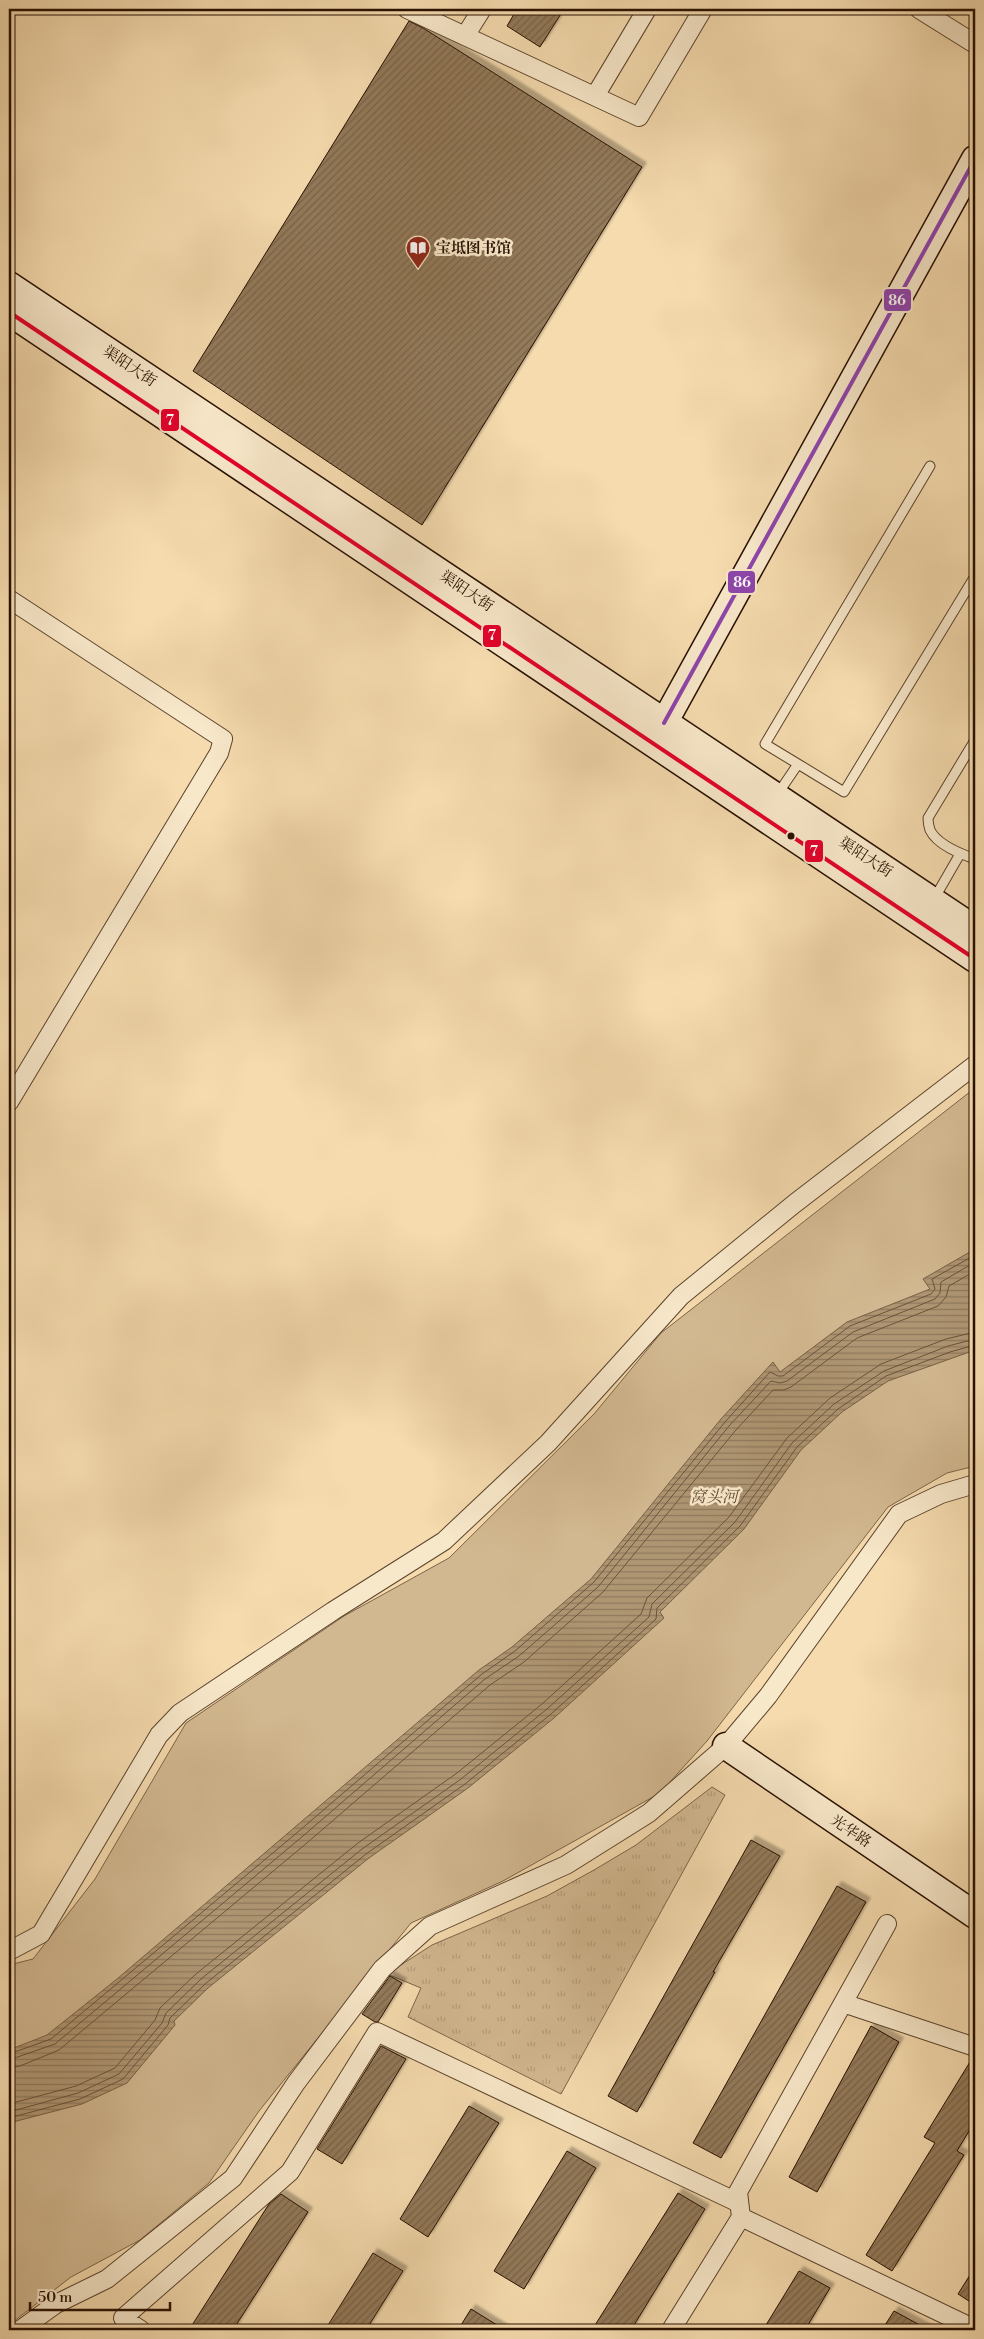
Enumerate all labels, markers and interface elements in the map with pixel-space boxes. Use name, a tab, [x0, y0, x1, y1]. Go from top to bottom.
library icon: 宝坻图书馆	[405, 235, 431, 269]
place label: 宝坻图书馆	[436, 239, 511, 258]
line badge: 86	[883, 288, 912, 312]
text: 86	[888, 292, 906, 310]
street label: 渠阳大街	[100, 342, 160, 391]
line badge: 7	[160, 408, 180, 432]
text: 7	[166, 412, 175, 430]
street label: 渠阳大街	[437, 567, 497, 616]
line badge: 86	[727, 570, 756, 594]
text: 86	[733, 574, 751, 592]
line badge: 7	[482, 624, 502, 648]
text: 7	[488, 627, 497, 645]
unlabelled marker	[786, 831, 796, 841]
street label: 渠阳大街	[835, 833, 896, 882]
line badge: 7	[804, 839, 824, 863]
text: 7	[810, 843, 819, 861]
water label: 窝头河	[690, 1487, 741, 1507]
street label: 光华路	[827, 1811, 875, 1852]
scale bar	[30, 2279, 170, 2311]
text: 50 m	[38, 2288, 72, 2307]

